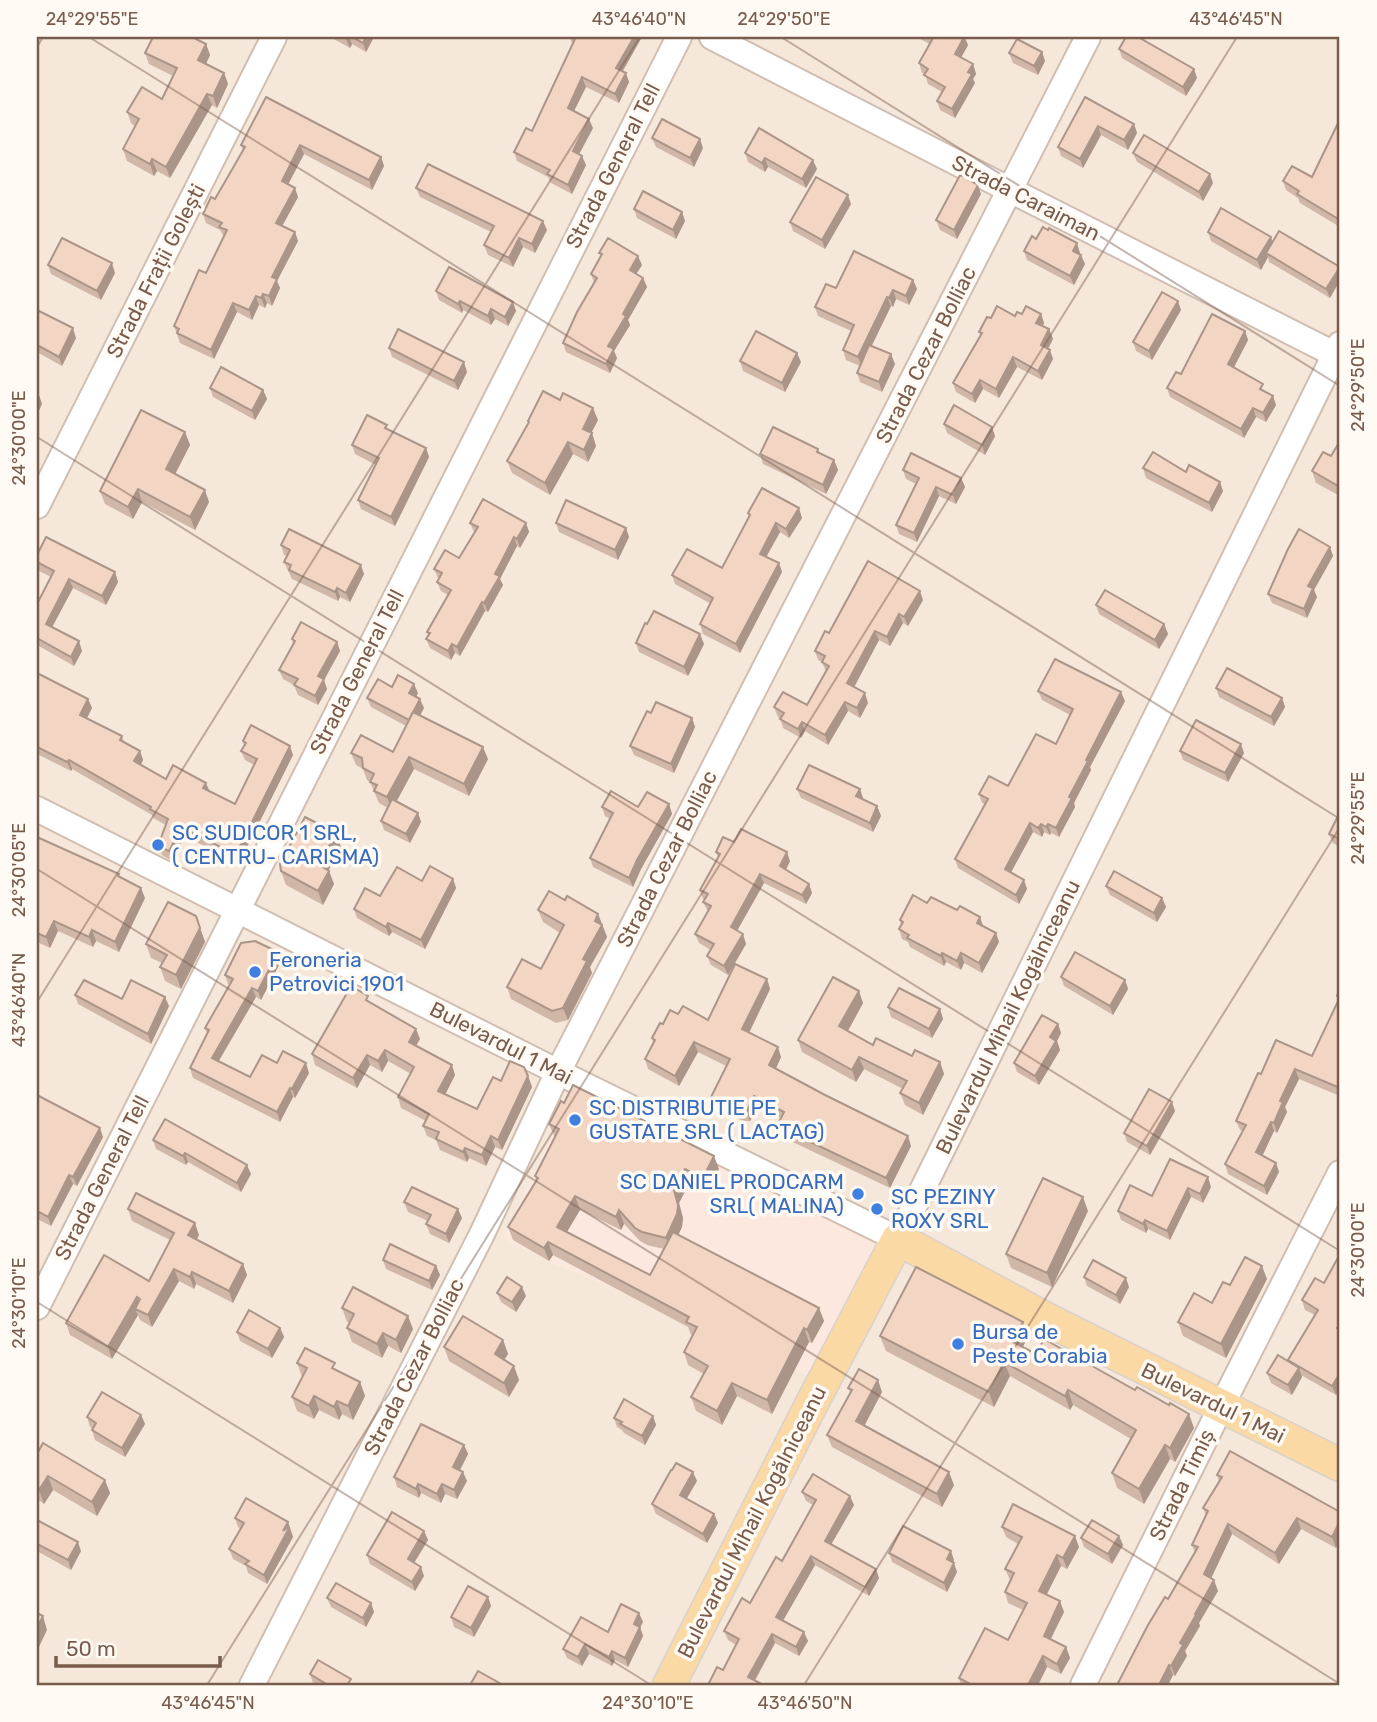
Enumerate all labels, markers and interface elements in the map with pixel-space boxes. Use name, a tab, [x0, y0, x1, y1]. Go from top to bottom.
text: 24°29'55"E	[46, 8, 138, 30]
text: 43°46'40"N	[592, 8, 686, 30]
text: 24°29'50"E	[737, 8, 831, 30]
text: 43°46'45"N	[1189, 8, 1283, 30]
street label: Strada General Tell	[560, 79, 665, 252]
street label: Strada Caraiman	[948, 149, 1104, 246]
street label: Strada Frații Golești	[101, 180, 210, 362]
street label: Strada Cezar Bolliac	[870, 262, 981, 447]
text: 24°29'50"E	[1347, 338, 1369, 432]
text: 24°30'00"E	[8, 390, 30, 486]
street label: Strada General Tell	[304, 585, 409, 758]
street label: Strada Cezar Bolliac	[611, 766, 722, 951]
text: 24°29'55"E	[1347, 772, 1369, 864]
place label: SC SUDICOR 1 SRL, ( CENTRU- CARISMA)	[172, 820, 379, 869]
text: 24°30'05"E	[8, 823, 30, 917]
marker: SC SUDICOR 1 SRL, ( CENTRU- CARISMA)	[150, 837, 166, 853]
street label: Bulevardul Mihail Kogălniceanu	[930, 876, 1085, 1158]
place label: Feroneria Petrovici 1901	[269, 947, 404, 996]
text: 43°46'40"N	[8, 953, 30, 1047]
marker: Feroneria Petrovici 1901	[247, 964, 263, 980]
street label: Bulevardul 1 Mai	[426, 996, 577, 1089]
street label: Strada General Tell	[49, 1091, 154, 1264]
place label: SC DISTRIBUTIE PE GUSTATE SRL ( LACTAG)	[589, 1095, 824, 1144]
marker: SC DISTRIBUTIE PE GUSTATE SRL ( LACTAG)	[567, 1112, 583, 1128]
place label: SC DANIEL PRODCARM SRL( MALINA)	[620, 1169, 844, 1218]
place label: SC PEZINY ROXY SRL	[891, 1184, 996, 1233]
marker: SC DANIEL PRODCARM SRL( MALINA)	[850, 1186, 866, 1202]
marker: SC PEZINY ROXY SRL	[869, 1201, 885, 1217]
text: 24°30'00"E	[1347, 1202, 1369, 1298]
text: 24°30'10"E	[8, 1257, 30, 1349]
street label: Strada Cezar Bolliac	[358, 1274, 469, 1459]
place label: Bursa de Peste Corabia	[972, 1319, 1108, 1368]
marker: Bursa de Peste Corabia	[950, 1336, 966, 1352]
street label: Bulevardul 1 Mai	[1137, 1357, 1289, 1448]
street label: Bulevardul Mihail Kogălniceanu	[672, 1382, 831, 1662]
street label: Strada Timiș	[1144, 1425, 1219, 1545]
scale bar	[56, 1624, 220, 1668]
text: 50 m	[66, 1636, 116, 1661]
text: 43°46'45"N	[161, 1692, 255, 1714]
text: 24°30'10"E	[602, 1692, 694, 1714]
text: 43°46'50"N	[758, 1692, 852, 1714]

